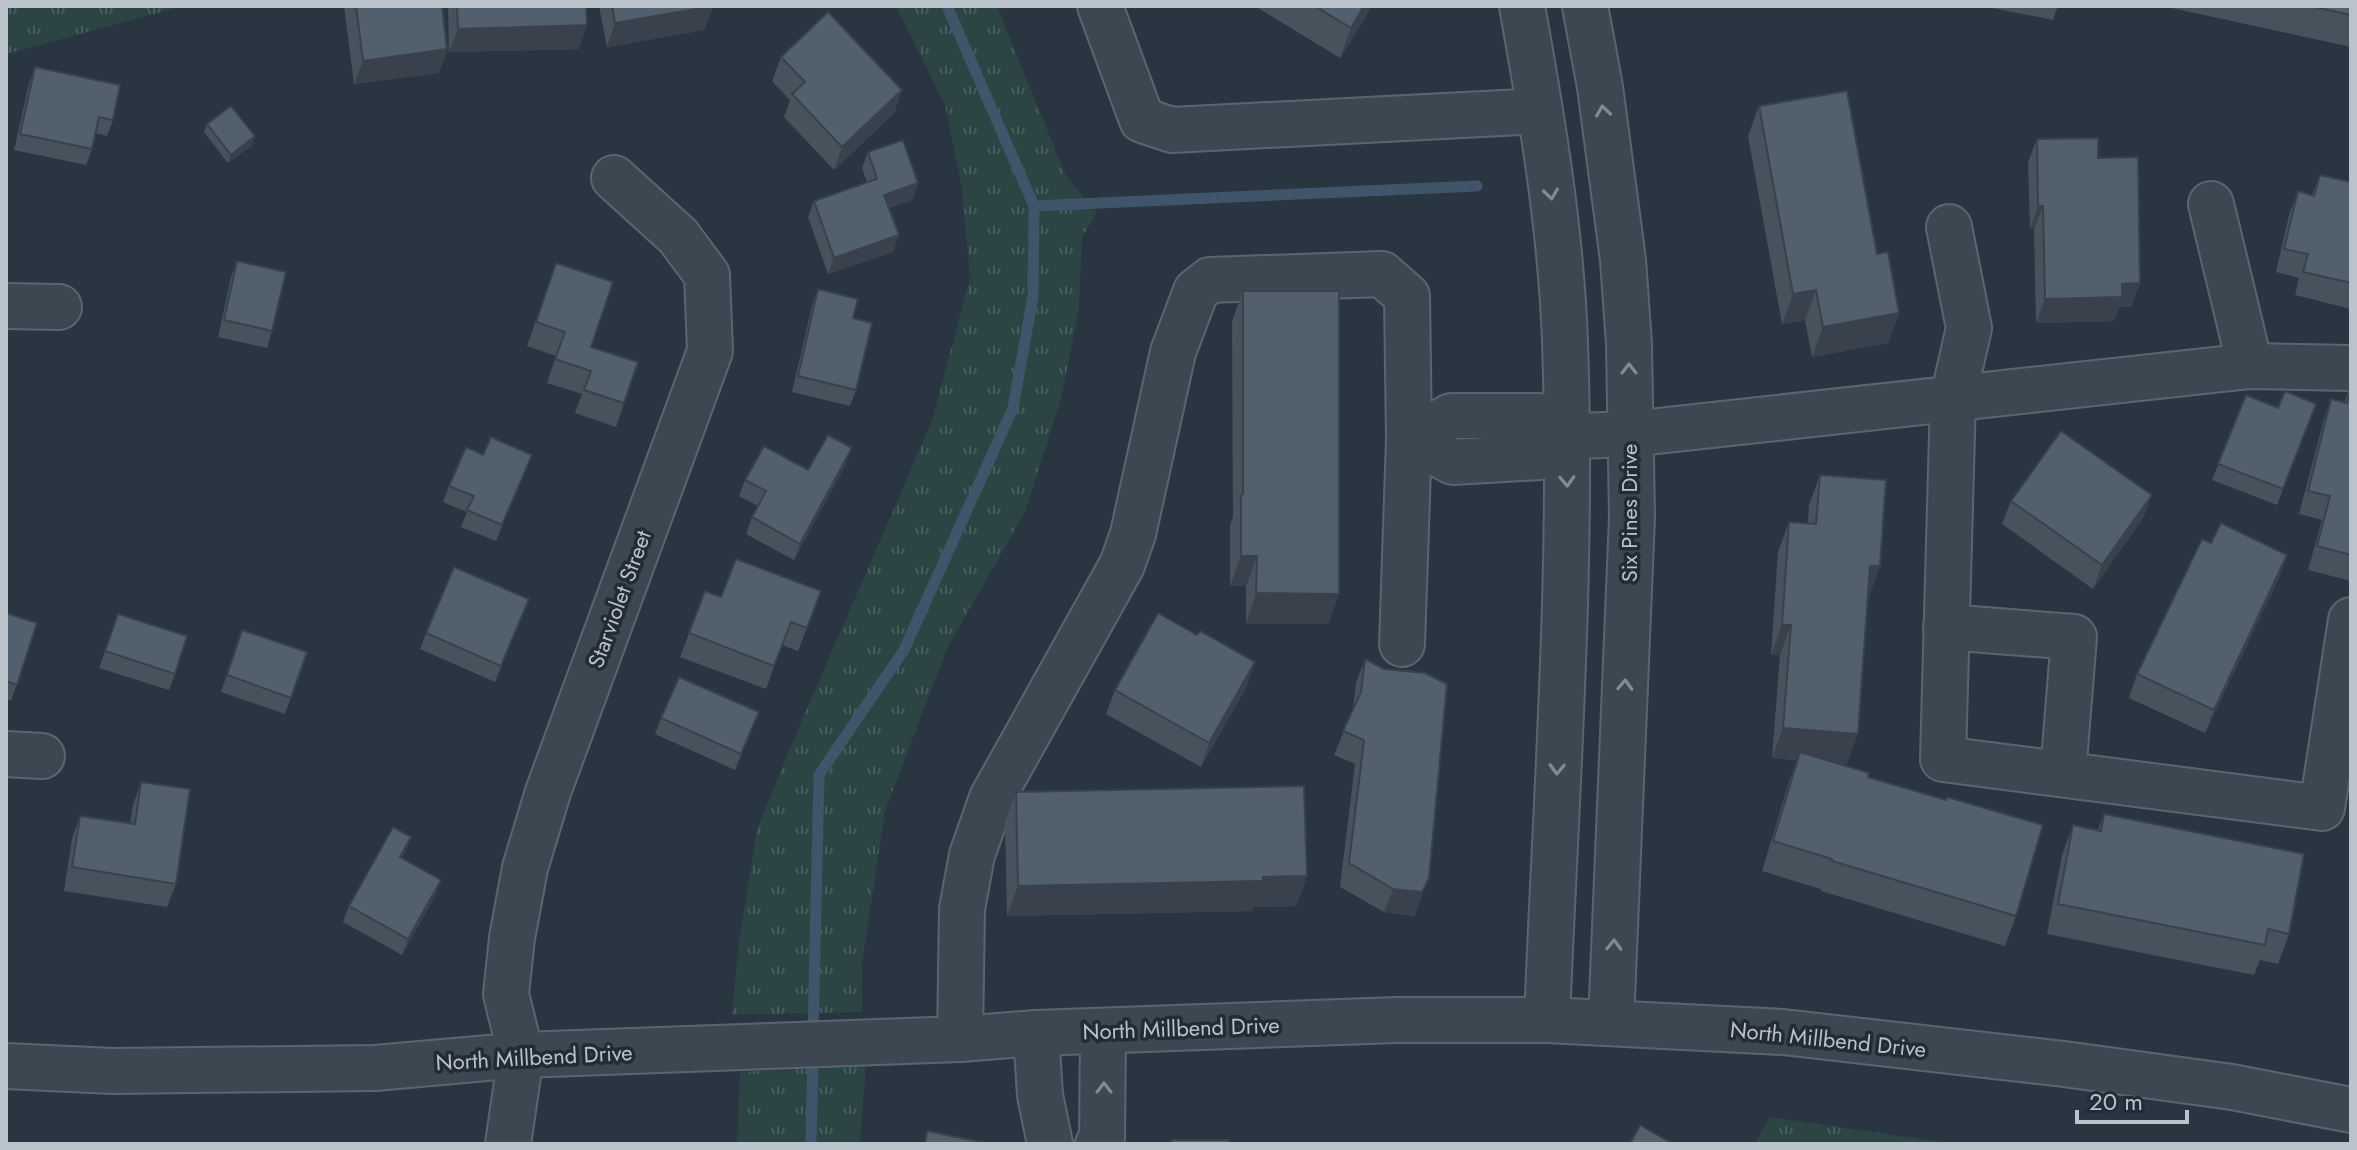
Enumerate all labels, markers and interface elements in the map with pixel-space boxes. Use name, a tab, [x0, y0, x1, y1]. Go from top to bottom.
one-way arrow	[1595, 104, 1612, 117]
one-way arrow	[1542, 187, 1559, 201]
one-way arrow	[1620, 362, 1638, 375]
street label: Six Pines Drive	[1613, 444, 1645, 582]
one-way arrow	[1559, 475, 1576, 488]
street label: Starviolet Street	[579, 525, 659, 672]
one-way arrow	[1617, 678, 1634, 691]
one-way arrow	[1549, 763, 1566, 776]
one-way arrow	[1605, 938, 1622, 951]
street label: North Millbend Drive	[1082, 1009, 1280, 1047]
street label: North Millbend Drive	[1728, 1013, 1928, 1065]
street label: North Millbend Drive	[435, 1036, 633, 1078]
scale bar	[2077, 1074, 2187, 1124]
one-way arrow	[1095, 1081, 1112, 1094]
text: 20 m	[2089, 1084, 2143, 1119]

